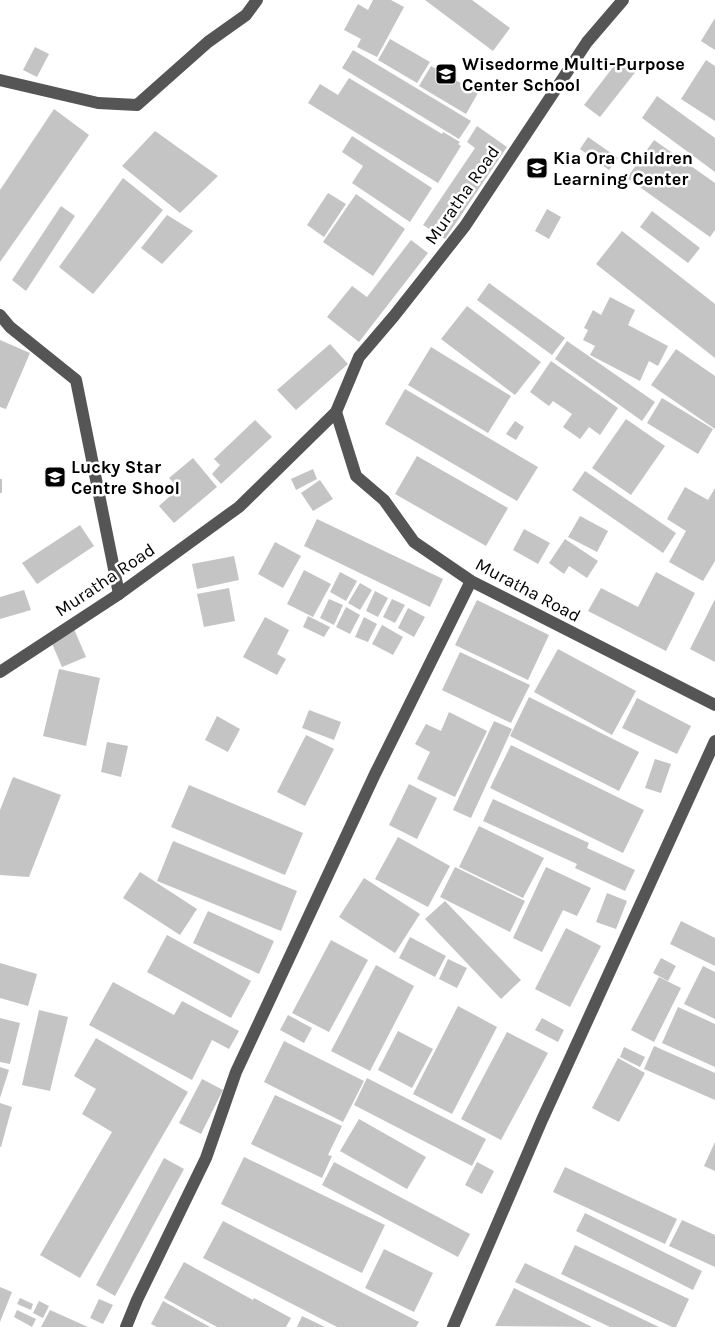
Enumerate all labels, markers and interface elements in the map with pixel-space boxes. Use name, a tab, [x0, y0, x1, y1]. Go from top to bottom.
place label: Wisedorme Multi-Purpose Center School	[462, 53, 685, 96]
school or university icon: Wisedorme Multi-Purpose Center School	[434, 62, 458, 86]
street label: Muratha Road	[420, 141, 504, 249]
place label: Kia Ora Children Learning Center	[553, 147, 693, 190]
school or university icon: Kia Ora Children Learning Center	[525, 156, 549, 180]
place label: Lucky Star Centre Shool	[71, 456, 180, 499]
school or university icon: Lucky Star Centre Shool	[43, 465, 67, 489]
street label: Muratha Road	[51, 538, 159, 622]
street label: Muratha Road	[472, 553, 584, 627]

